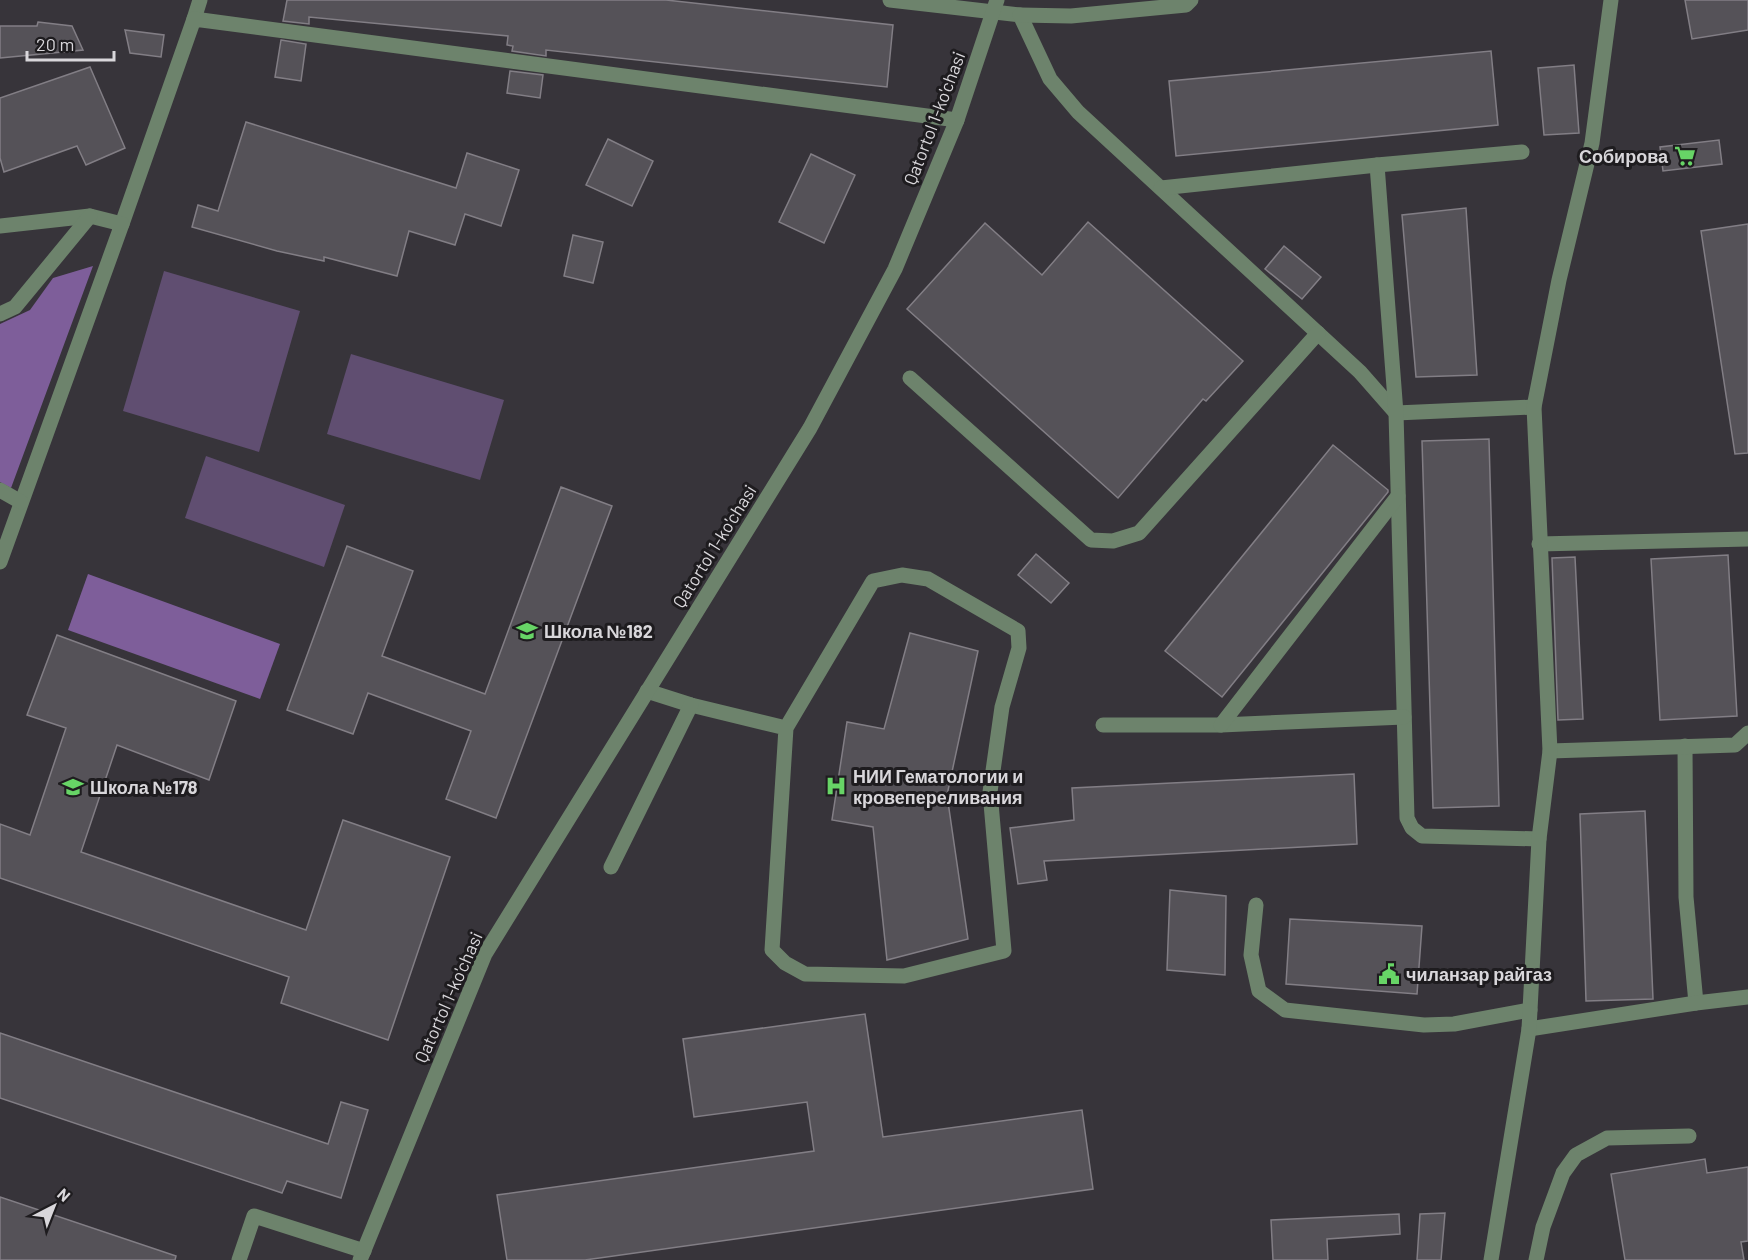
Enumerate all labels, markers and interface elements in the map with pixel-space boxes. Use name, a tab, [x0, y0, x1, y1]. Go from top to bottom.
scale bar	[27, 24, 114, 62]
text: 20 m	[36, 33, 74, 55]
street label: Qatortol 1-ko'chasi	[899, 48, 969, 188]
supermarket icon: Собирова	[1673, 144, 1697, 168]
place label: Собирова	[1579, 145, 1669, 167]
street label: Qatortol 1-ko'chasi	[667, 480, 761, 612]
school or university icon: Школа №182	[515, 619, 539, 643]
place label: Школа №182	[544, 620, 653, 642]
place label: НИИ Гематологии и кровепереливания	[853, 765, 1023, 808]
hospital icon: НИИ Гематологии и кровепереливания	[824, 774, 848, 798]
school or university icon: Школа №178	[61, 775, 85, 799]
place label: Школа №178	[90, 776, 198, 798]
street label: Qatortol 1-ko'chasi	[409, 928, 487, 1066]
public building icon: чиланзар райгаз	[1377, 962, 1401, 986]
place label: чиланзар райгаз	[1406, 963, 1552, 985]
north arrow	[24, 1176, 84, 1236]
text: N	[54, 1184, 75, 1205]

